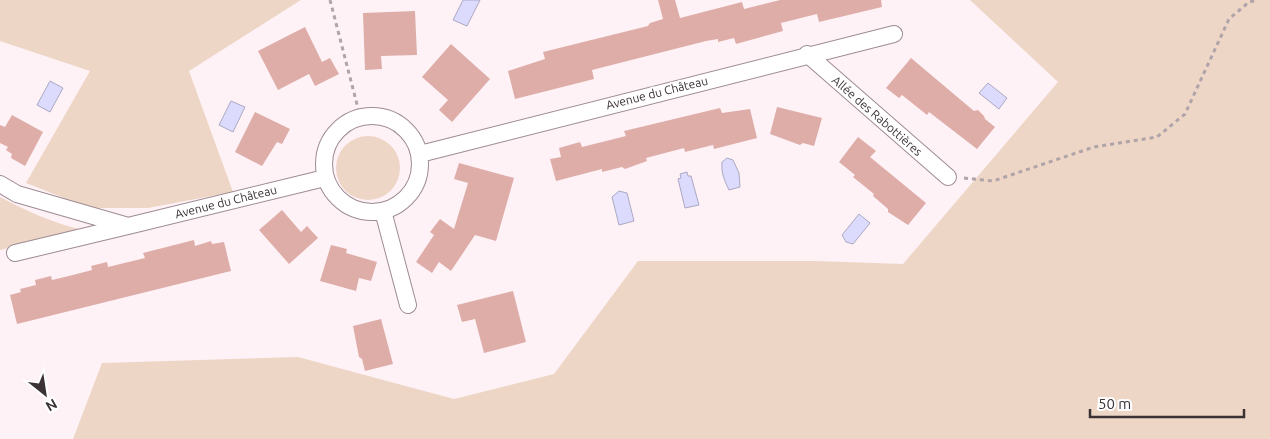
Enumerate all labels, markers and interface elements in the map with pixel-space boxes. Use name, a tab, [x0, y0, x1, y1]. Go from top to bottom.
street label: Allée des Rabottières	[830, 73, 925, 158]
street label: Avenue du Château	[605, 74, 709, 111]
street label: Avenue du Château	[174, 183, 278, 220]
north arrow	[20, 369, 70, 419]
scale bar	[1090, 386, 1244, 418]
text: 50 m	[1098, 395, 1131, 412]
text: N	[43, 396, 60, 415]

